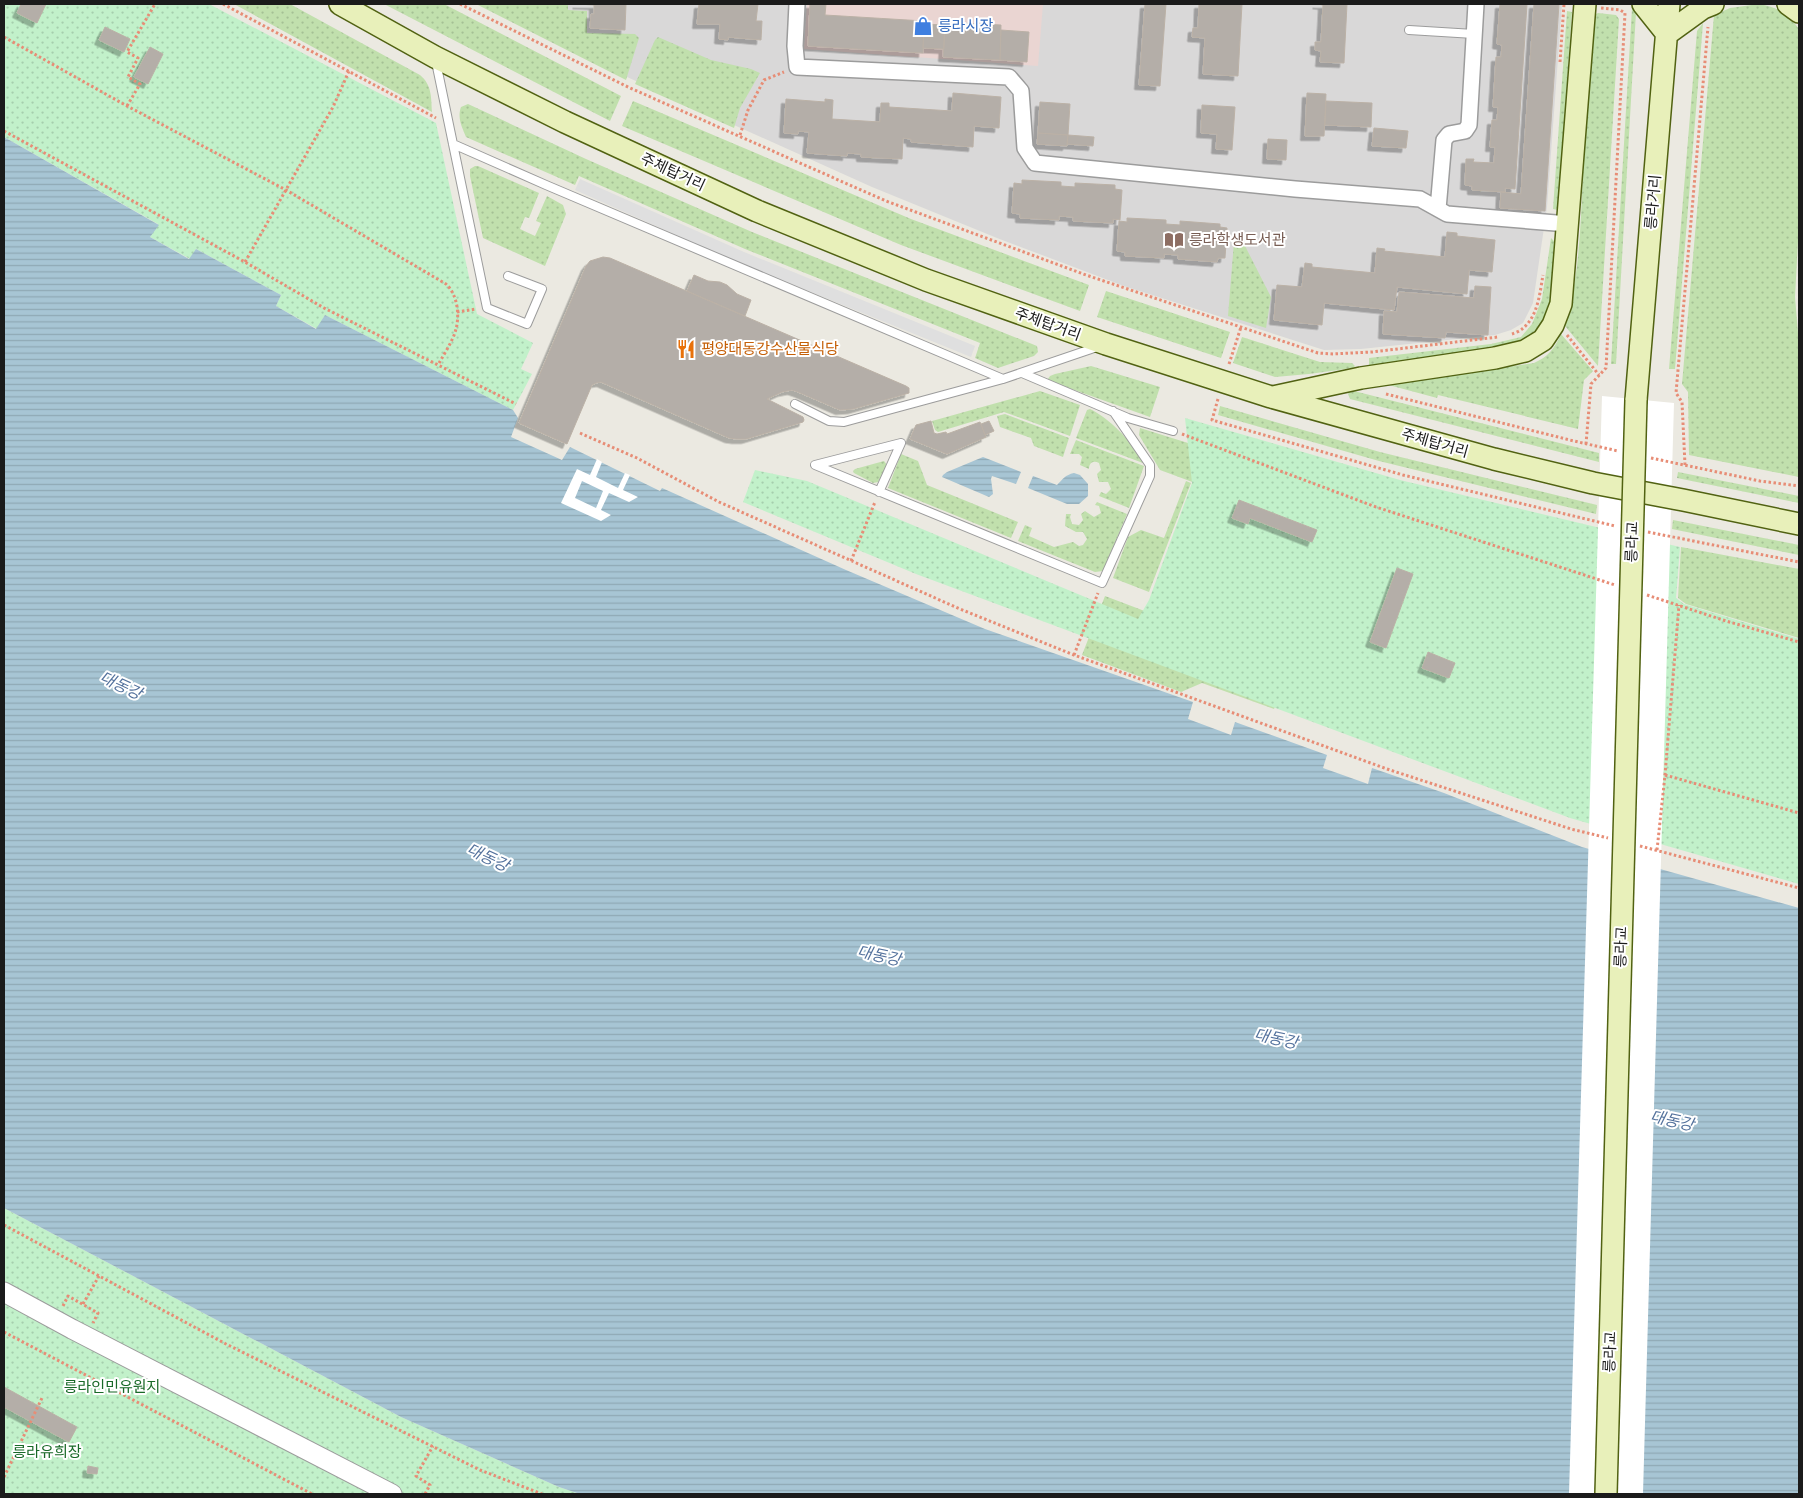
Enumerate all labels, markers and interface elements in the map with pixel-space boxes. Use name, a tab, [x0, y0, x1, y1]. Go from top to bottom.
shop icon: 릉라시장	[912, 15, 934, 37]
place label: 릉라시장	[938, 15, 993, 36]
street label: 주체탑거리	[637, 147, 709, 196]
street label: 릉라거리	[1640, 174, 1665, 230]
library icon: 릉라학생도서관	[1163, 229, 1185, 251]
place label: 릉라학생도서관	[1189, 229, 1286, 250]
street label: 주체탑거리	[1012, 302, 1084, 345]
restaurant icon: 평양대동강수산물식당	[675, 338, 697, 360]
place label: 평양대동강수산물식당	[701, 338, 839, 359]
street label: 주체탑거리	[1399, 423, 1471, 462]
street label: 릉라교	[1620, 521, 1643, 563]
water label: 대동강	[96, 666, 148, 705]
water label: 대동강	[463, 838, 515, 877]
street label: 릉라교	[1609, 926, 1632, 968]
water label: 대동강	[855, 940, 905, 971]
water label: 대동강	[1252, 1023, 1302, 1054]
water label: 대동강	[1648, 1105, 1698, 1136]
street label: 릉라교	[1598, 1331, 1621, 1373]
park label: 릉라인민유원지	[64, 1376, 160, 1397]
park label: 릉라유희장	[12, 1441, 82, 1462]

